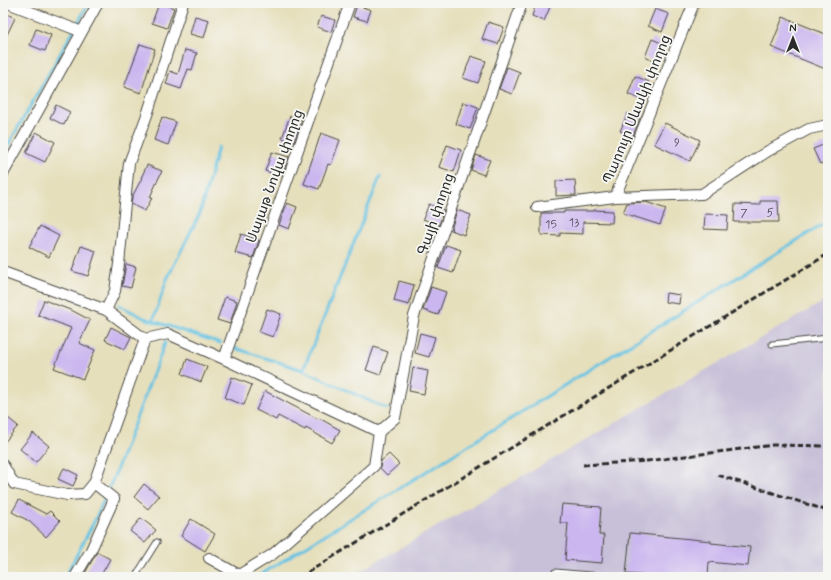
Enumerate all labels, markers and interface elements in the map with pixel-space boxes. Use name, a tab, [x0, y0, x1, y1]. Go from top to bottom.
north arrow	[773, 18, 813, 58]
text: N	[789, 22, 797, 36]
street label: Պարույր Սևակի փողոց	[599, 32, 675, 187]
street label: Սայաթ Նովա փողոց	[242, 107, 308, 246]
house number: 9	[674, 135, 680, 151]
street label: Գայի փողոց	[414, 171, 458, 258]
house number: 5	[766, 205, 774, 221]
house number: 7	[740, 206, 748, 222]
house number: 13	[569, 215, 579, 231]
house number: 15	[545, 217, 557, 233]

